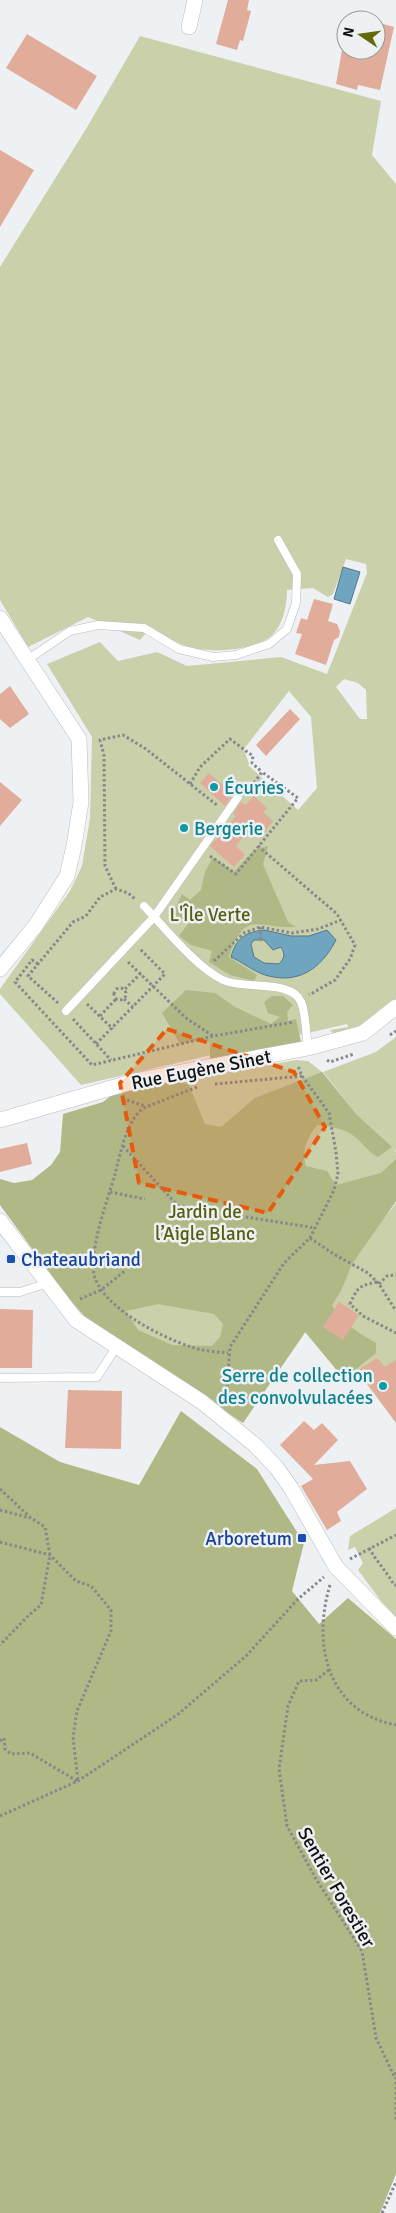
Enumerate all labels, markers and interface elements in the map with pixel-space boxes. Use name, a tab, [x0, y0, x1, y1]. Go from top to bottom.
north arrow	[336, 10, 386, 60]
text: N	[339, 26, 358, 39]
place label: Écuries	[224, 776, 284, 800]
marker: Écuries	[208, 781, 220, 793]
place label: Bergerie	[194, 817, 263, 841]
marker: Bergerie	[178, 822, 190, 834]
park label: L'Île Verte	[169, 903, 251, 927]
street label: Rue Eugène Sinet	[129, 1045, 273, 1095]
park label: Jardin de l’Aigle Blanc	[155, 1200, 255, 1246]
place label: Chateaubriand	[21, 1248, 141, 1272]
marker: Chateaubriand	[5, 1253, 17, 1265]
place label: Serre de collection des convolvulacées	[218, 1364, 373, 1410]
marker: Serre de collection des convolvulacées	[377, 1380, 389, 1392]
place label: Arboretum	[205, 1527, 292, 1551]
marker: Arboretum	[296, 1532, 308, 1544]
street label: Sentier Forestier	[292, 1823, 380, 1952]

